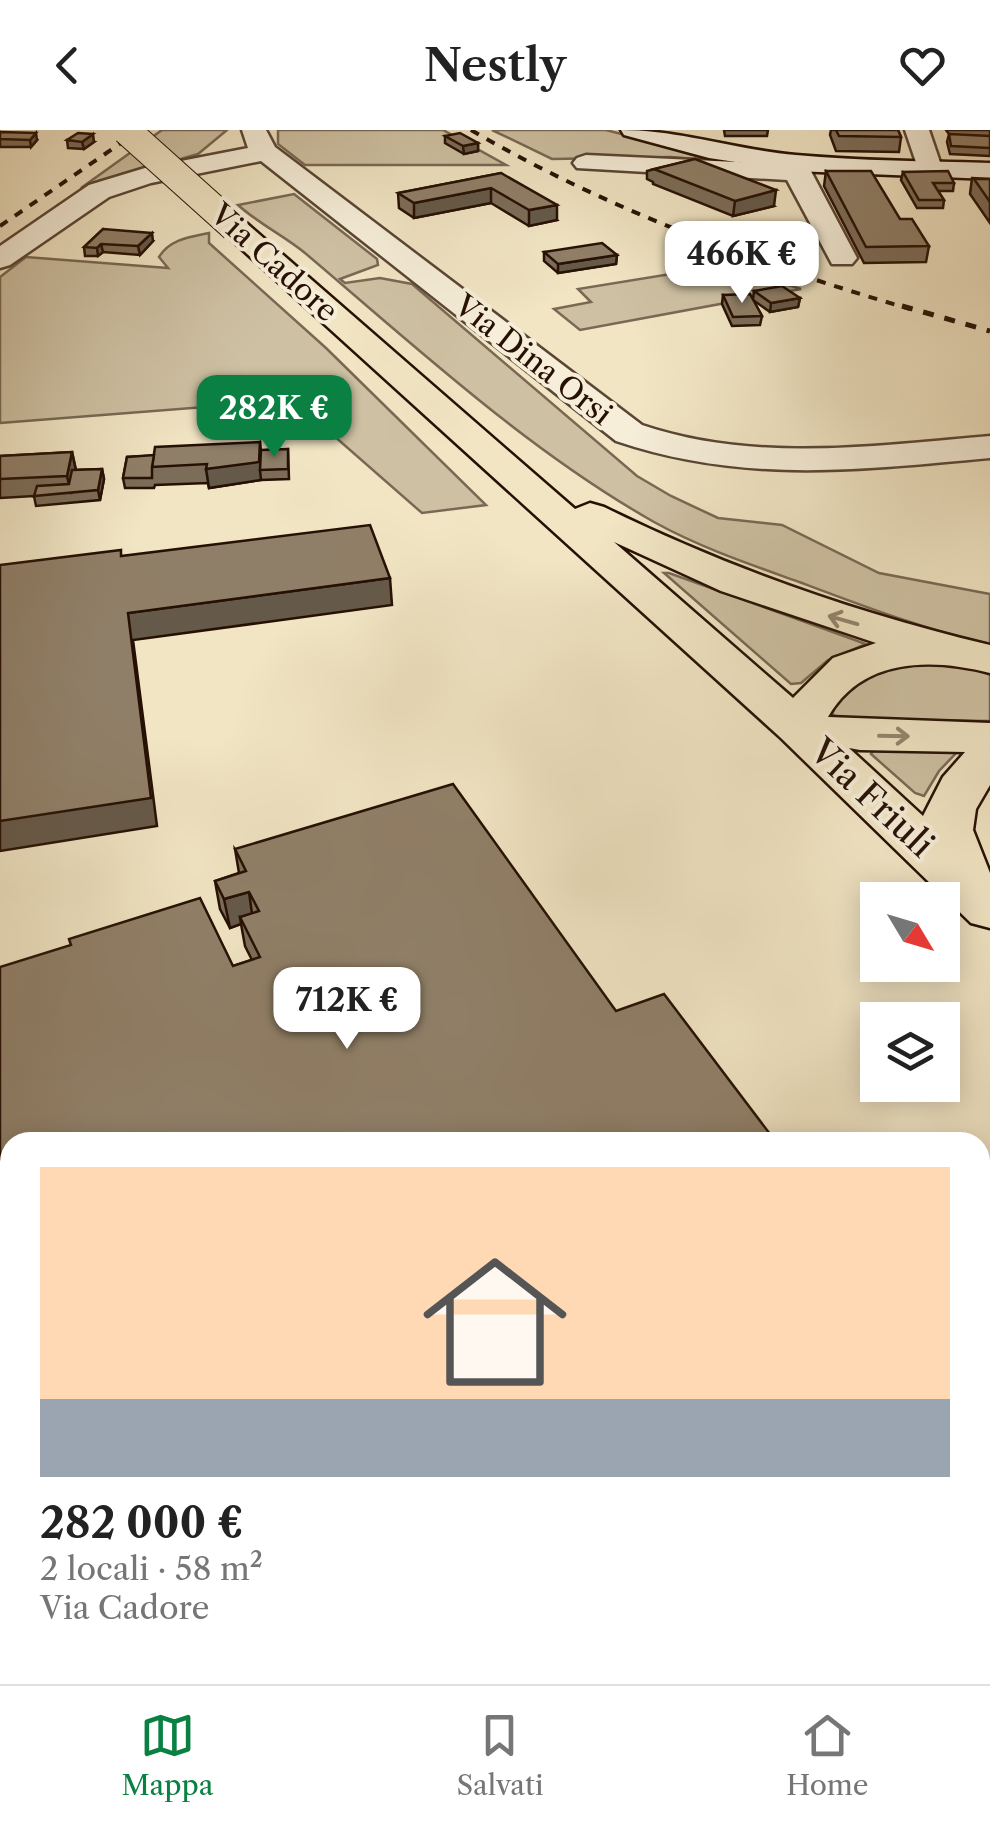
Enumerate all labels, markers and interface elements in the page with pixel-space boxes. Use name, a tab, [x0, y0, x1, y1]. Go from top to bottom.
text: Nestly	[424, 37, 566, 93]
icon: back	[40, 38, 95, 93]
icon: heart	[895, 38, 950, 93]
street label: Via Cadore	[202, 195, 346, 330]
pin: 466K €	[661, 221, 823, 306]
text: 466K €	[687, 234, 797, 273]
street label: Via Dina Orsi	[446, 286, 619, 433]
pin: 282K €	[193, 375, 355, 460]
text: 282K €	[219, 388, 329, 427]
one-way arrow	[828, 610, 860, 629]
one-way arrow	[877, 726, 909, 745]
street label: Via Friuli	[801, 729, 943, 866]
north arrow	[860, 882, 960, 982]
map controls	[860, 882, 960, 1102]
pin: 712K €	[266, 967, 428, 1052]
text: 712K €	[295, 980, 399, 1019]
button: layers	[860, 1002, 960, 1102]
icon: home	[405, 1232, 585, 1412]
text: 282 000 €	[40, 1497, 243, 1549]
text: 2 locali · 58 m²	[40, 1549, 263, 1588]
text: Via Cadore	[40, 1588, 209, 1627]
tab: Mappa	[121, 1708, 214, 1802]
tab: Salvati	[456, 1708, 543, 1802]
tab: Home	[786, 1708, 869, 1802]

